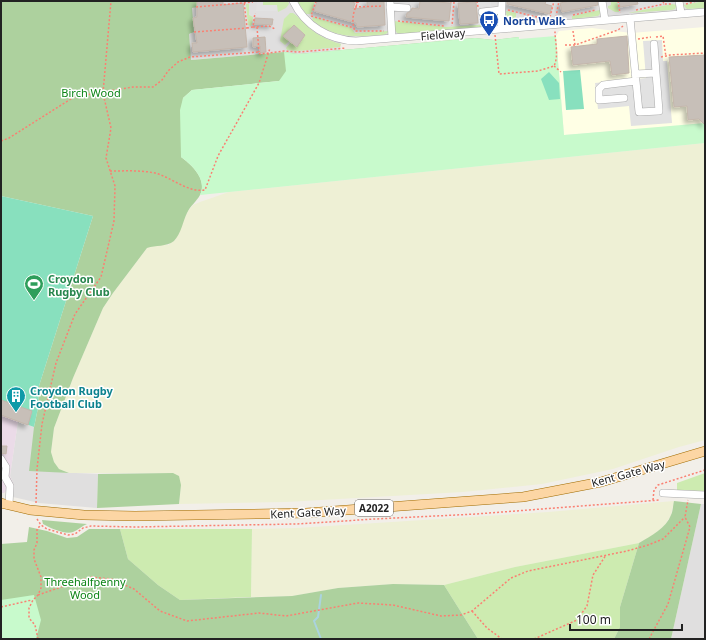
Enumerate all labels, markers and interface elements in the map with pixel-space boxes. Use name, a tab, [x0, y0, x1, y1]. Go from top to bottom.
bus stop icon: North Walk	[478, 9, 500, 37]
place label: North Walk	[503, 13, 566, 28]
street label: Fieldway	[420, 25, 466, 43]
park label: Birch Wood	[61, 85, 121, 100]
place label: Croydon Rugby Club	[48, 271, 110, 299]
sports icon: Croydon Rugby Club	[23, 273, 45, 301]
place label: Croydon Rugby Football Club	[30, 383, 114, 411]
building icon: Croydon Rugby Football Club	[5, 385, 27, 413]
street label: Kent Gate Way	[590, 456, 667, 490]
road number: A2022	[355, 500, 393, 516]
street label: Kent Gate Way	[270, 503, 347, 521]
park label: Threehalfpenny Wood	[44, 574, 126, 602]
scale bar	[570, 606, 682, 632]
text: 100 m	[576, 611, 611, 628]

